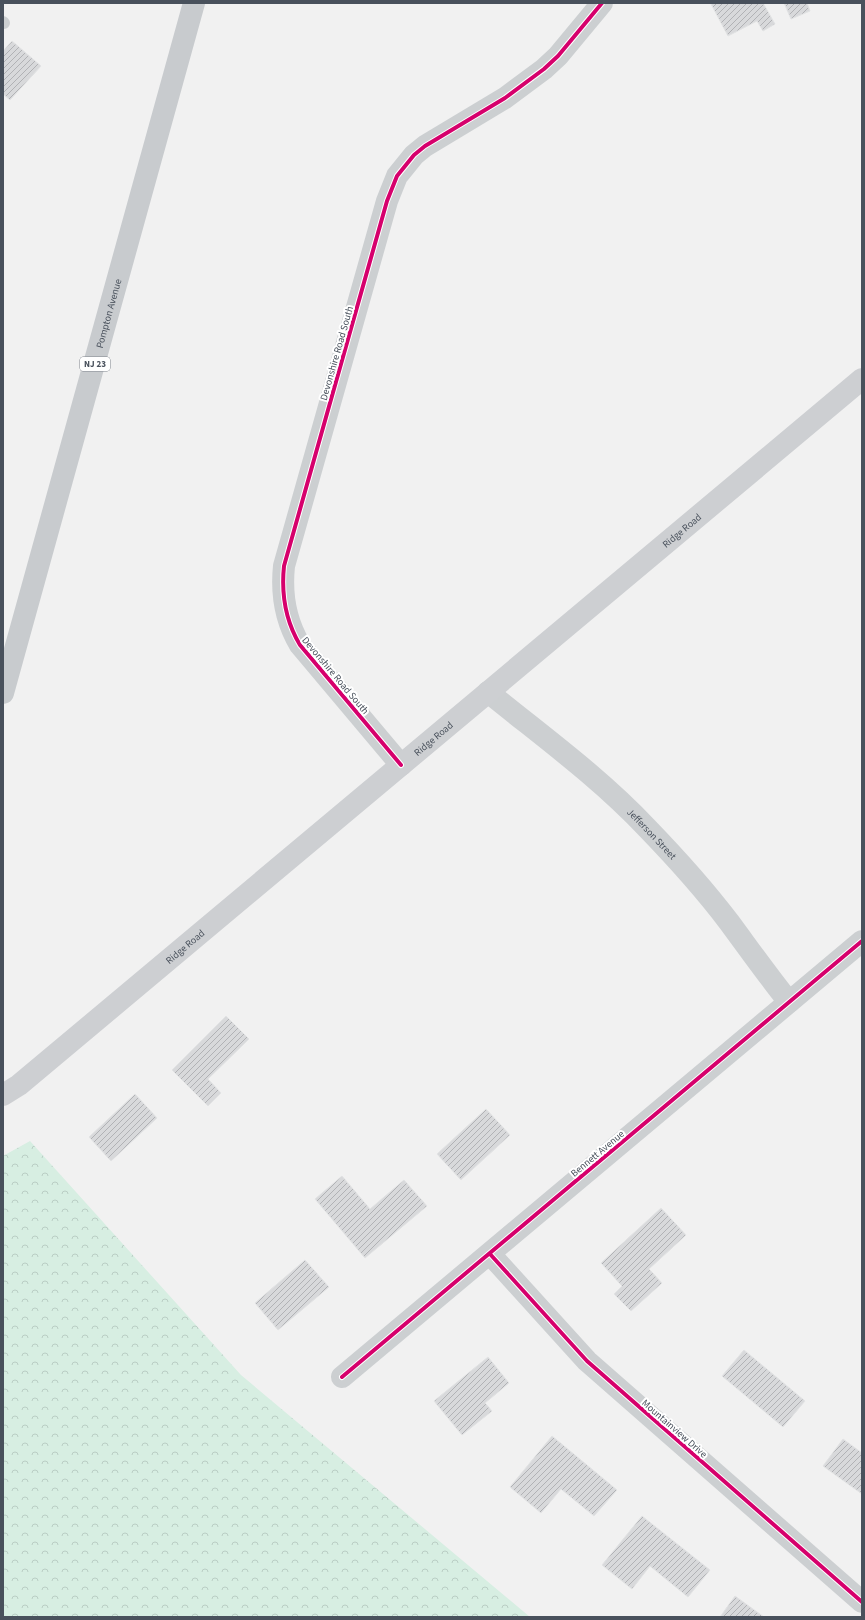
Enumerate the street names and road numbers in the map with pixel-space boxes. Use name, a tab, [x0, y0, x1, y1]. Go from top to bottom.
street label: Pompton Avenue	[93, 277, 125, 350]
street label: Devonshire Road South	[317, 304, 357, 402]
road number: NJ 23	[80, 357, 110, 371]
street label: Ridge Road	[660, 510, 705, 551]
street label: Devonshire Road South	[299, 634, 372, 718]
street label: Ridge Road	[411, 718, 456, 759]
street label: Jefferson Street	[624, 806, 680, 863]
street label: Ridge Road	[163, 927, 208, 967]
street label: Bennett Avenue	[568, 1127, 627, 1180]
street label: Mountainview Drive	[639, 1396, 710, 1461]

